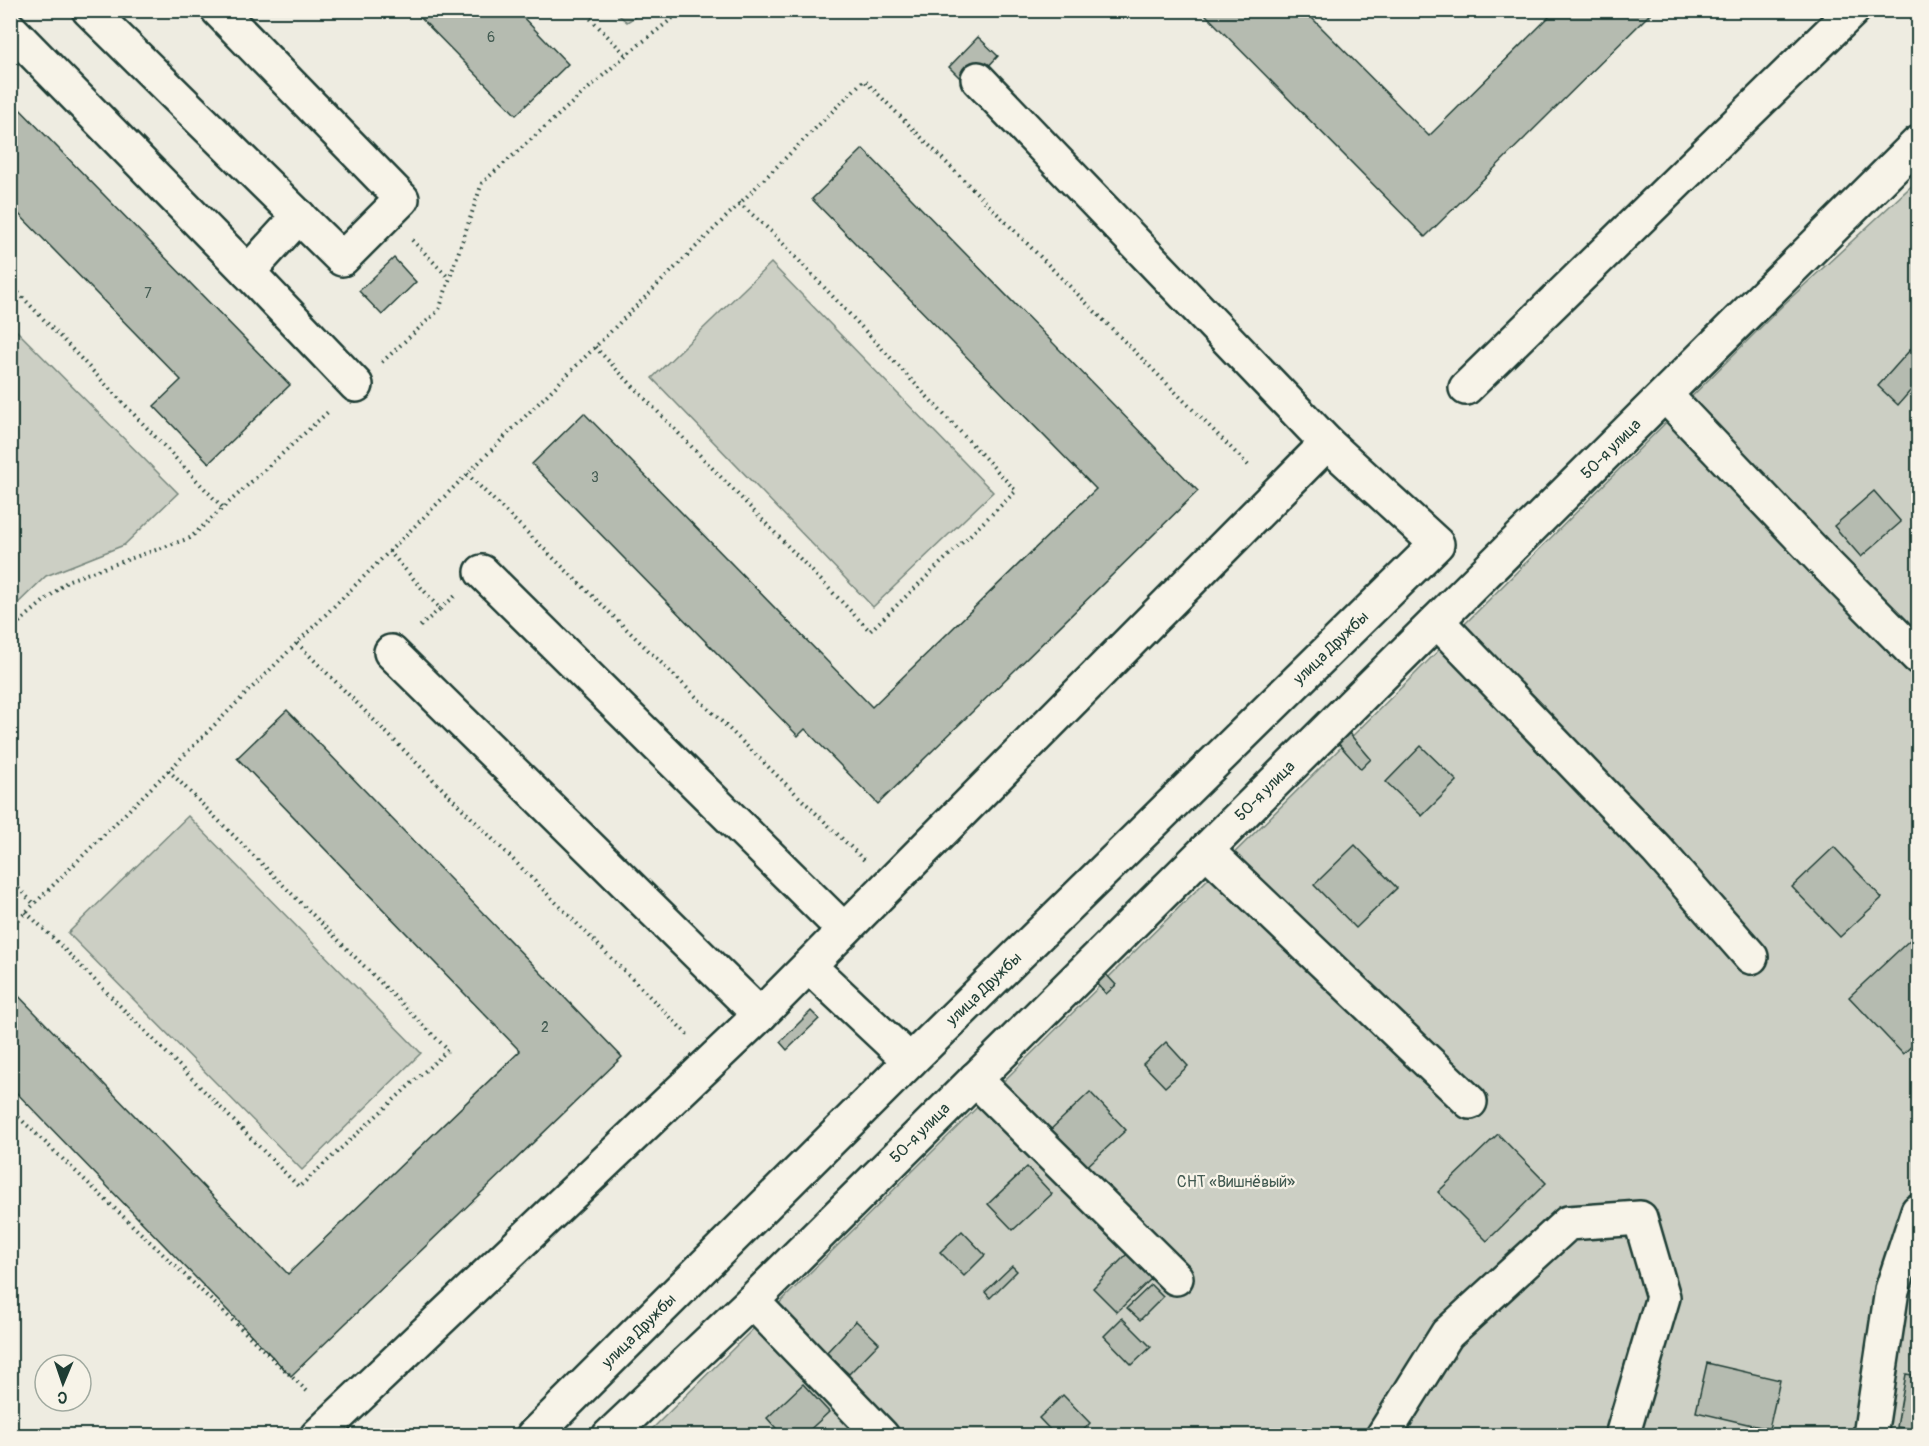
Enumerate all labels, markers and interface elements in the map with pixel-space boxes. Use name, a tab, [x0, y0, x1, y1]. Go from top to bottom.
house number: 6	[487, 29, 495, 46]
house number: 7	[144, 285, 152, 302]
street label: 50-я улица	[1577, 415, 1645, 483]
house number: 3	[591, 469, 599, 486]
street label: улица Дружбы	[1288, 607, 1373, 690]
street label: 50-я улица	[1231, 757, 1299, 825]
street label: улица Дружбы	[941, 948, 1026, 1031]
house number: 2	[541, 1019, 549, 1036]
street label: 50-я улица	[886, 1099, 954, 1167]
park label: СНТ «Вишнёвый»	[1177, 1172, 1295, 1192]
street label: улица Дружбы	[597, 1290, 680, 1373]
north arrow	[33, 1353, 93, 1413]
text: С	[57, 1387, 68, 1407]

